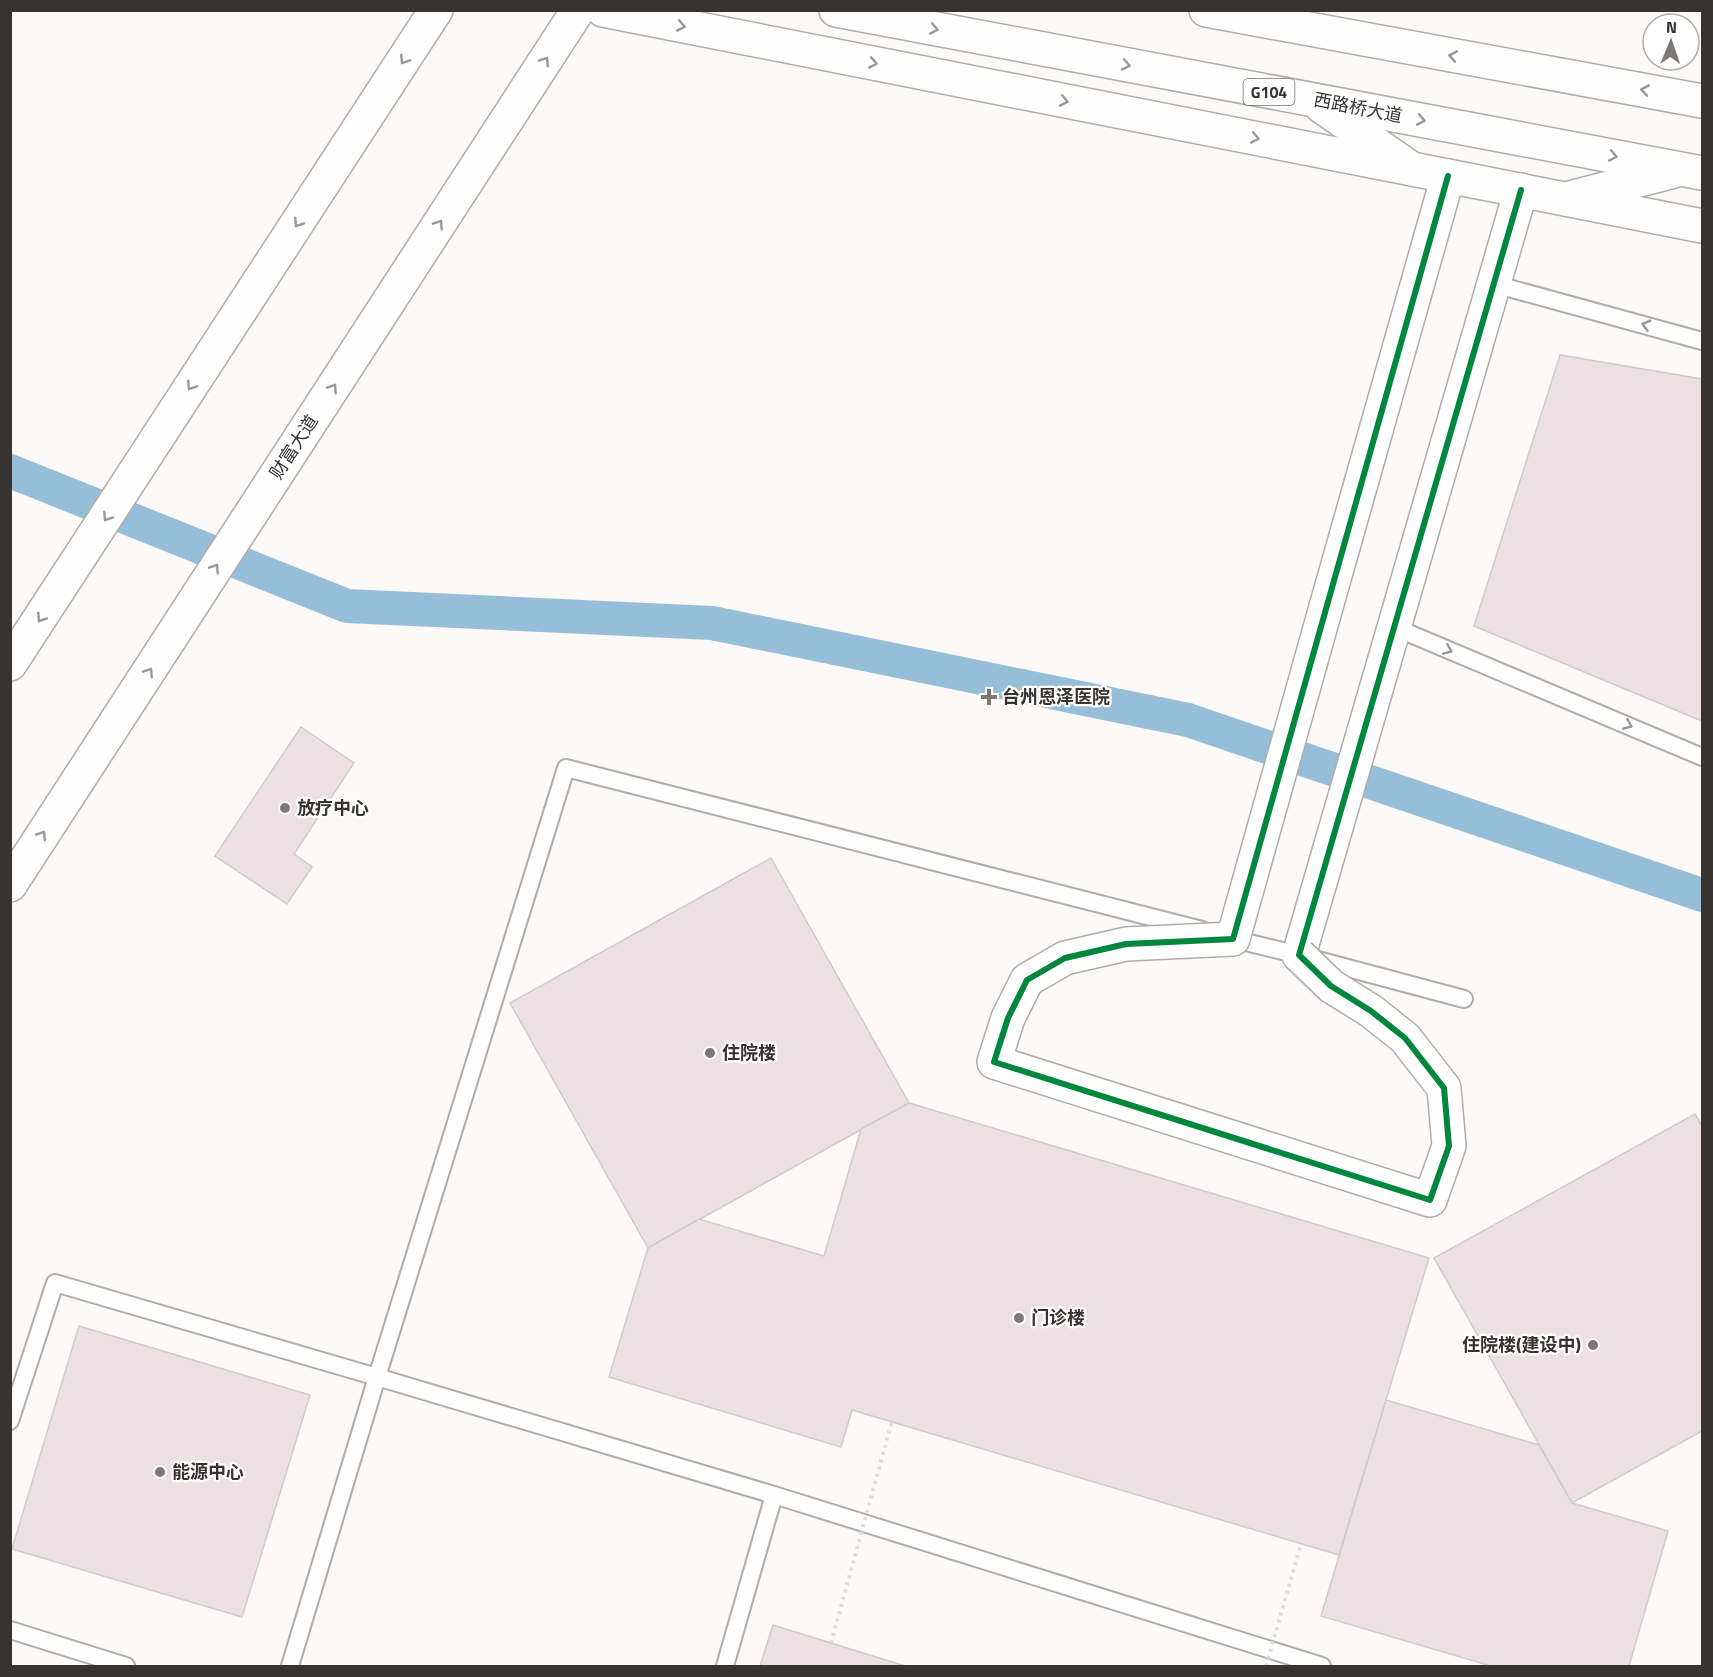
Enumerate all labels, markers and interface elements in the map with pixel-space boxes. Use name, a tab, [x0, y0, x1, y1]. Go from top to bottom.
north arrow	[1641, 12, 1701, 72]
text: N	[1666, 15, 1677, 39]
one-way arrow	[676, 19, 686, 32]
one-way arrow	[929, 22, 939, 35]
one-way arrow	[1448, 50, 1458, 62]
one-way arrow	[401, 53, 412, 64]
one-way arrow	[867, 56, 877, 69]
one-way arrow	[538, 57, 550, 67]
one-way arrow	[1121, 58, 1131, 71]
road number: G104	[1244, 79, 1294, 105]
one-way arrow	[1640, 85, 1650, 97]
street label: 西路桥大道	[1311, 86, 1405, 129]
one-way arrow	[1059, 94, 1069, 107]
one-way arrow	[1416, 113, 1426, 126]
one-way arrow	[1250, 131, 1260, 144]
one-way arrow	[1607, 149, 1617, 162]
one-way arrow	[294, 216, 305, 227]
one-way arrow	[432, 220, 443, 231]
one-way arrow	[1641, 320, 1651, 333]
one-way arrow	[187, 380, 199, 390]
one-way arrow	[325, 383, 336, 394]
street label: 财富大道	[263, 409, 325, 484]
one-way arrow	[102, 511, 114, 521]
one-way arrow	[208, 564, 220, 574]
one-way arrow	[37, 611, 48, 622]
one-way arrow	[1442, 643, 1453, 655]
one-way arrow	[141, 668, 153, 678]
place label: 台州恩泽医院	[1002, 683, 1110, 710]
marker: 台州恩泽医院	[980, 688, 998, 706]
one-way arrow	[1622, 718, 1633, 730]
place label: 放疗中心	[297, 794, 369, 821]
marker: 放疗中心	[278, 801, 292, 815]
one-way arrow	[35, 831, 46, 842]
place label: 住院楼	[722, 1039, 776, 1066]
marker: 住院楼	[703, 1046, 717, 1060]
place label: 门诊楼	[1031, 1304, 1085, 1331]
marker: 门诊楼	[1012, 1311, 1026, 1325]
place label: 住院楼(建设中)	[1462, 1331, 1581, 1358]
marker: 住院楼(建设中)	[1586, 1338, 1600, 1352]
place label: 能源中心	[172, 1458, 244, 1485]
marker: 能源中心	[153, 1465, 167, 1479]

